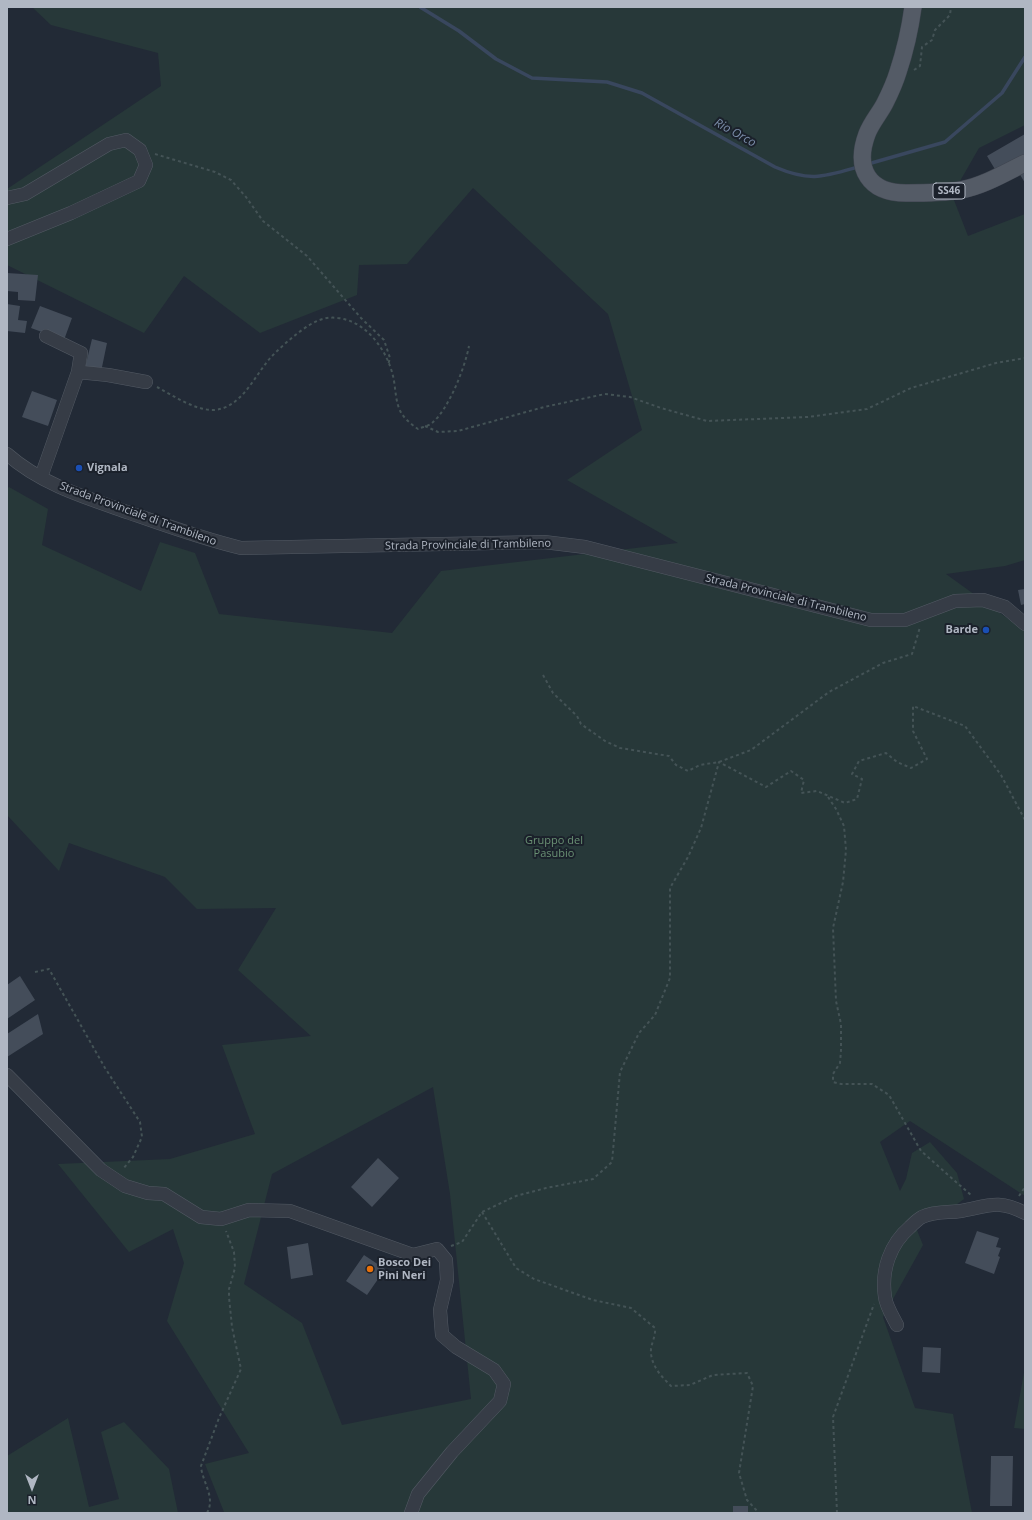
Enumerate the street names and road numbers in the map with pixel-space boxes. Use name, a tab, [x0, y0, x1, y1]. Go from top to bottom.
road number: SS46	[933, 183, 965, 199]
street label: Strada Provinciale di Trambileno	[58, 479, 218, 549]
street label: Strada Provinciale di Trambileno	[385, 537, 551, 553]
street label: Strada Provinciale di Trambileno	[704, 572, 868, 624]

